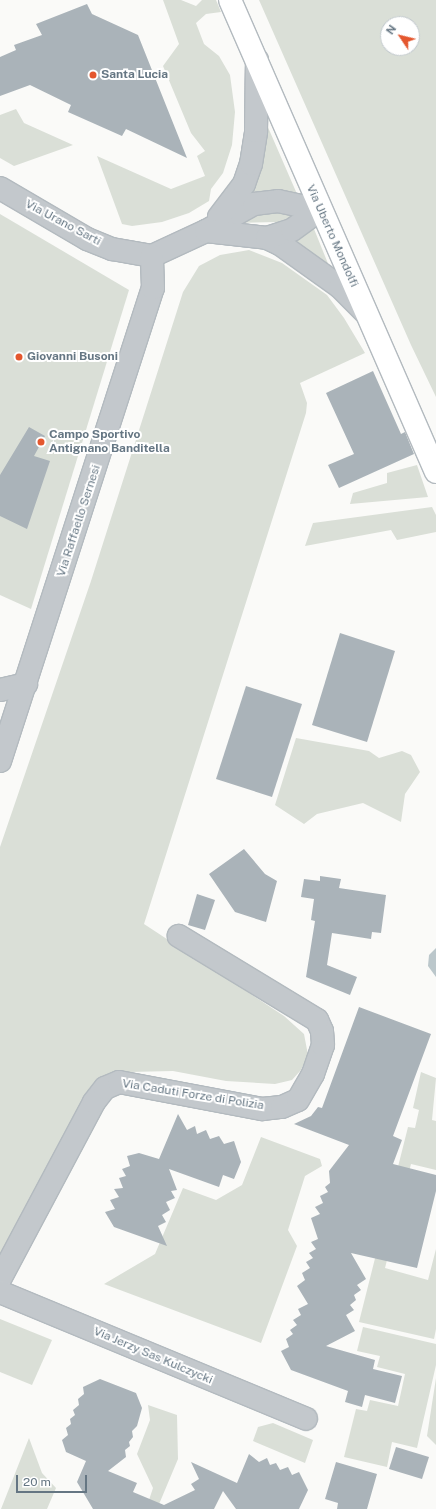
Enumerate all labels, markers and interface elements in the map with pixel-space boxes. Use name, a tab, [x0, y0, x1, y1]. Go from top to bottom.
north arrow	[380, 16, 420, 56]
text: N	[384, 23, 398, 37]
place label: Santa Lucia	[101, 68, 168, 82]
marker: Santa Lucia	[88, 70, 98, 80]
street label: Via Uberto Mondolfi	[303, 182, 361, 290]
street label: Via Urano Sarti	[23, 197, 103, 249]
place label: Giovanni Busoni	[27, 350, 118, 364]
marker: Giovanni Busoni	[14, 352, 24, 362]
place label: Campo Sportivo Antignano Banditella	[49, 428, 170, 456]
marker: Campo Sportivo Antignano Banditella	[36, 437, 46, 447]
street label: Via Raffaello Sernesi	[54, 463, 104, 579]
street label: Via Caduti Forze di Polizia	[121, 1077, 265, 1113]
street label: Via Jerzy Sas Kulczycki	[91, 1324, 215, 1388]
scale bar	[18, 1467, 89, 1493]
text: 20 m	[23, 1475, 51, 1489]

